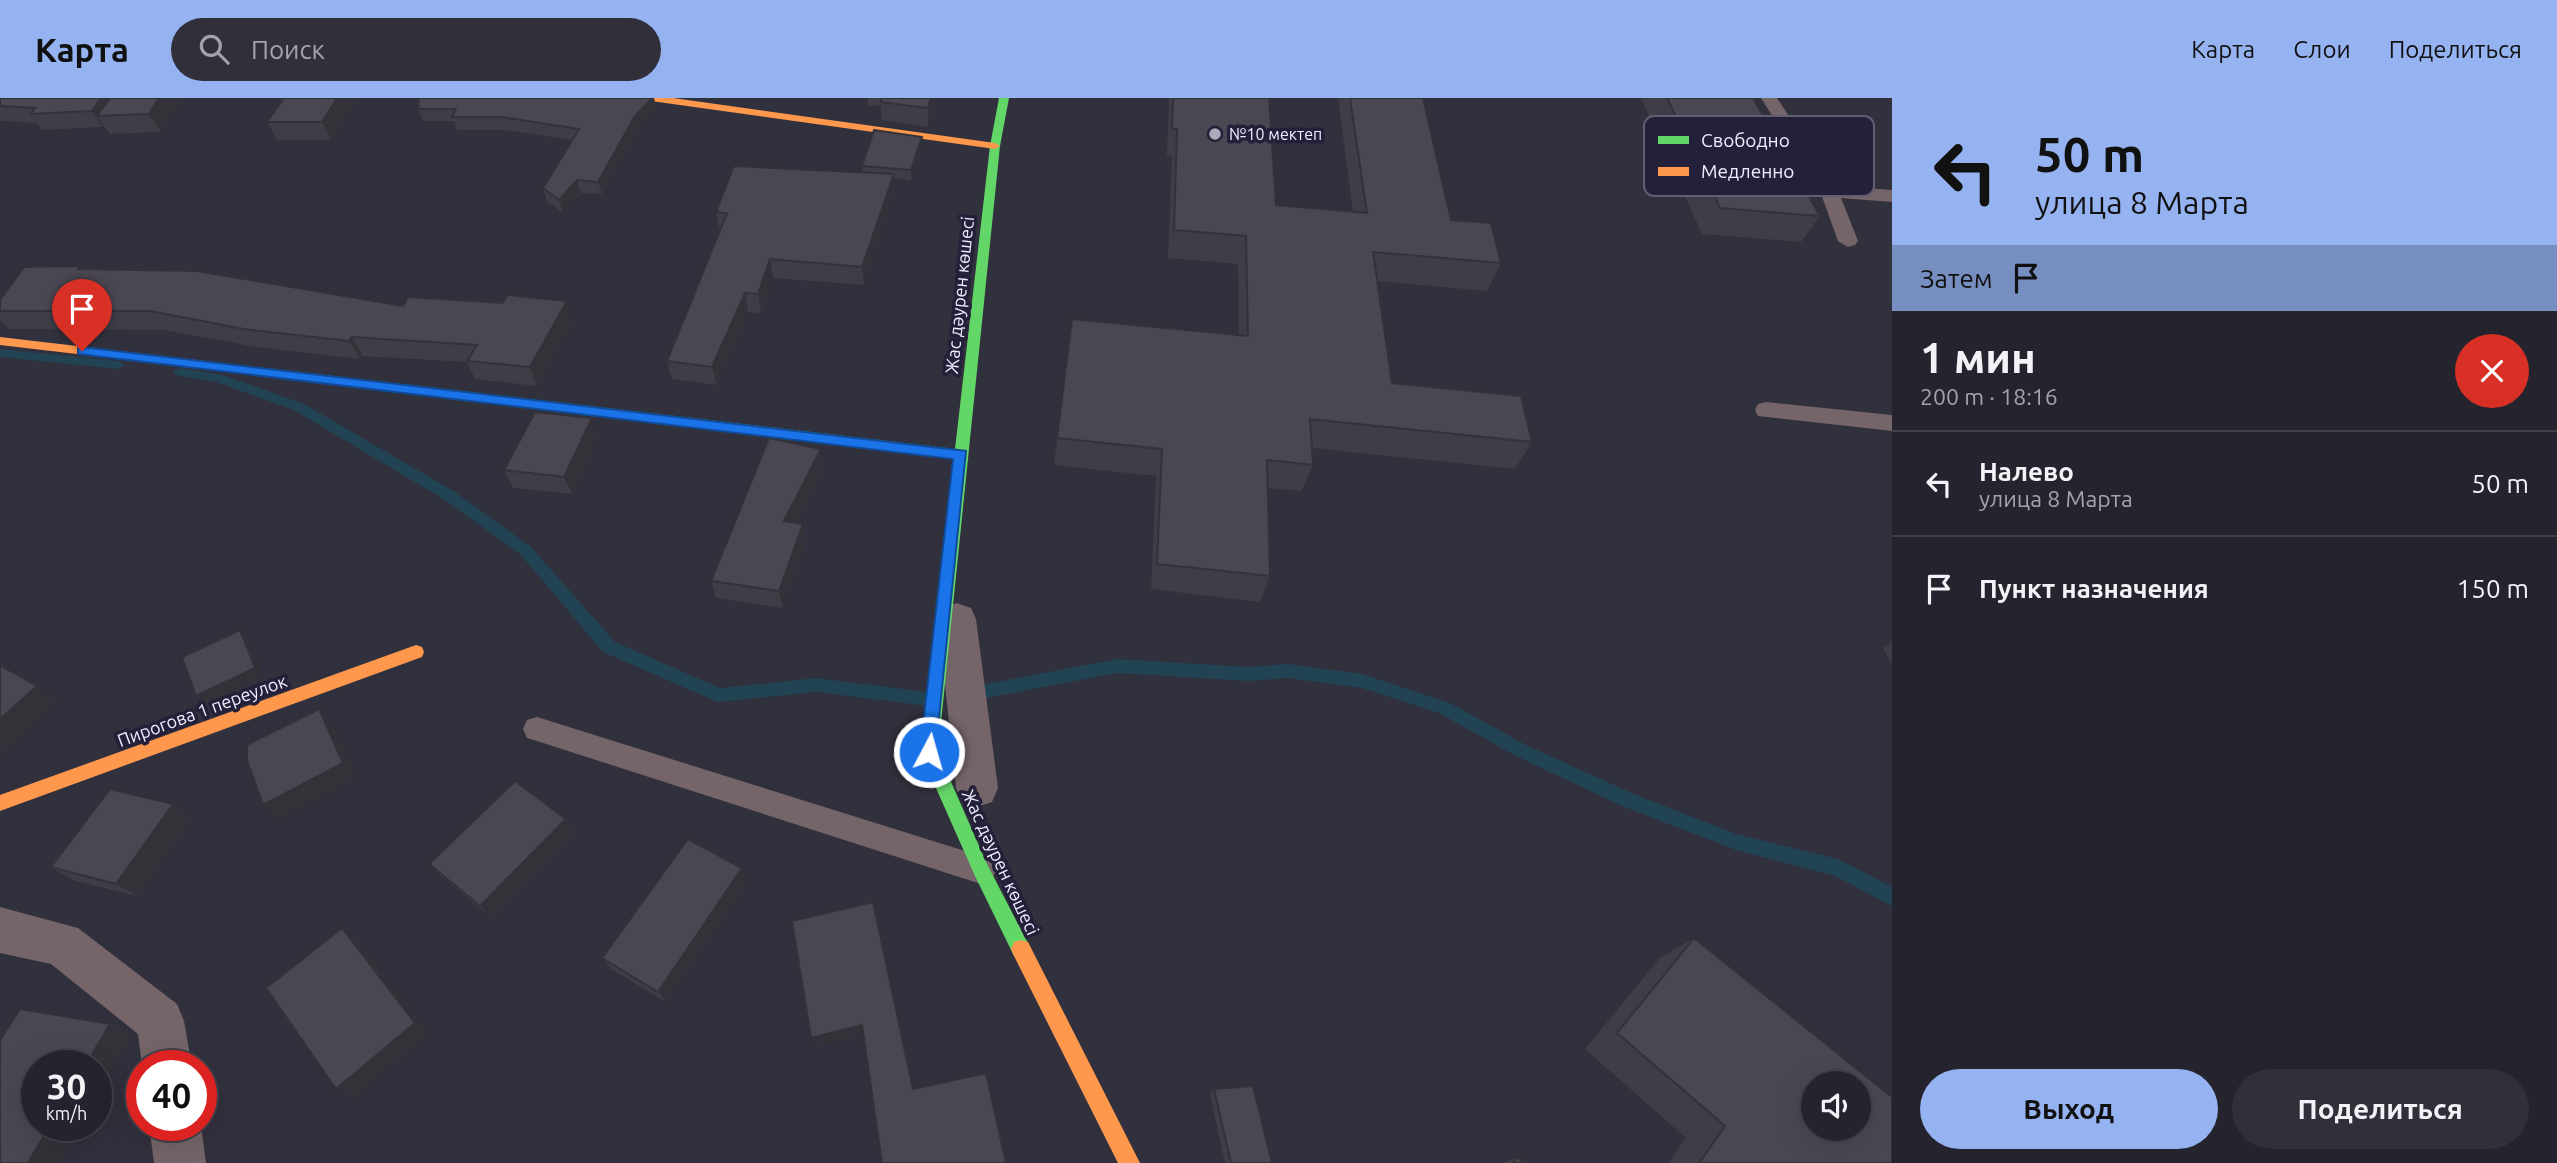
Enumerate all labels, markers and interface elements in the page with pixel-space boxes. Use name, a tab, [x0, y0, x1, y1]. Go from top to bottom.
search box	[171, 18, 661, 81]
icon: search	[195, 30, 233, 68]
text: Карта	[35, 31, 129, 68]
text: Поиск	[251, 35, 325, 64]
text: Карта	[2191, 36, 2255, 63]
text: Слои	[2293, 36, 2351, 63]
text: Поделиться	[2389, 36, 2522, 63]
legend	[1644, 116, 1874, 196]
place label: №10 мектеп	[1229, 125, 1322, 143]
marker: №10 мектеп	[1207, 126, 1223, 142]
icon: left	[1920, 126, 2011, 217]
text: 50 m	[2035, 126, 2144, 181]
text: Свободно	[1701, 129, 1790, 151]
text: Медленно	[1701, 160, 1794, 182]
text: улица 8 Марта	[2035, 184, 2249, 220]
street label: Жас дәурен көшесі	[941, 215, 977, 375]
icon: arrive	[2007, 259, 2045, 297]
text: Затем	[1920, 264, 1993, 293]
pin	[52, 279, 112, 351]
icon: arrive	[63, 290, 101, 328]
text: 1 мин	[1920, 334, 2036, 381]
button: close	[2455, 334, 2529, 408]
text: 200 m · 18:16	[1920, 384, 2058, 409]
text: Налево	[1979, 457, 2074, 486]
icon: left	[1920, 465, 1958, 503]
text: 50 m	[2471, 469, 2529, 498]
text: улица 8 Марта	[1979, 486, 2133, 511]
icon: arrive	[1920, 570, 1958, 608]
text: Пункт назначения	[1979, 574, 2209, 603]
text: 150 m	[2457, 574, 2529, 603]
street label: Пирогова 1 переулок	[115, 670, 289, 750]
position arrow	[892, 715, 966, 789]
street label: Жас дәурен көшесі	[958, 786, 1044, 938]
speed limit sign: 40	[126, 1050, 217, 1141]
text: 30	[47, 1066, 86, 1106]
button: Выход	[1920, 1069, 2218, 1149]
button: Поделиться	[2232, 1069, 2529, 1149]
map controls	[1801, 1071, 1871, 1141]
button: sound	[1801, 1071, 1871, 1141]
text: km/h	[46, 1103, 87, 1123]

